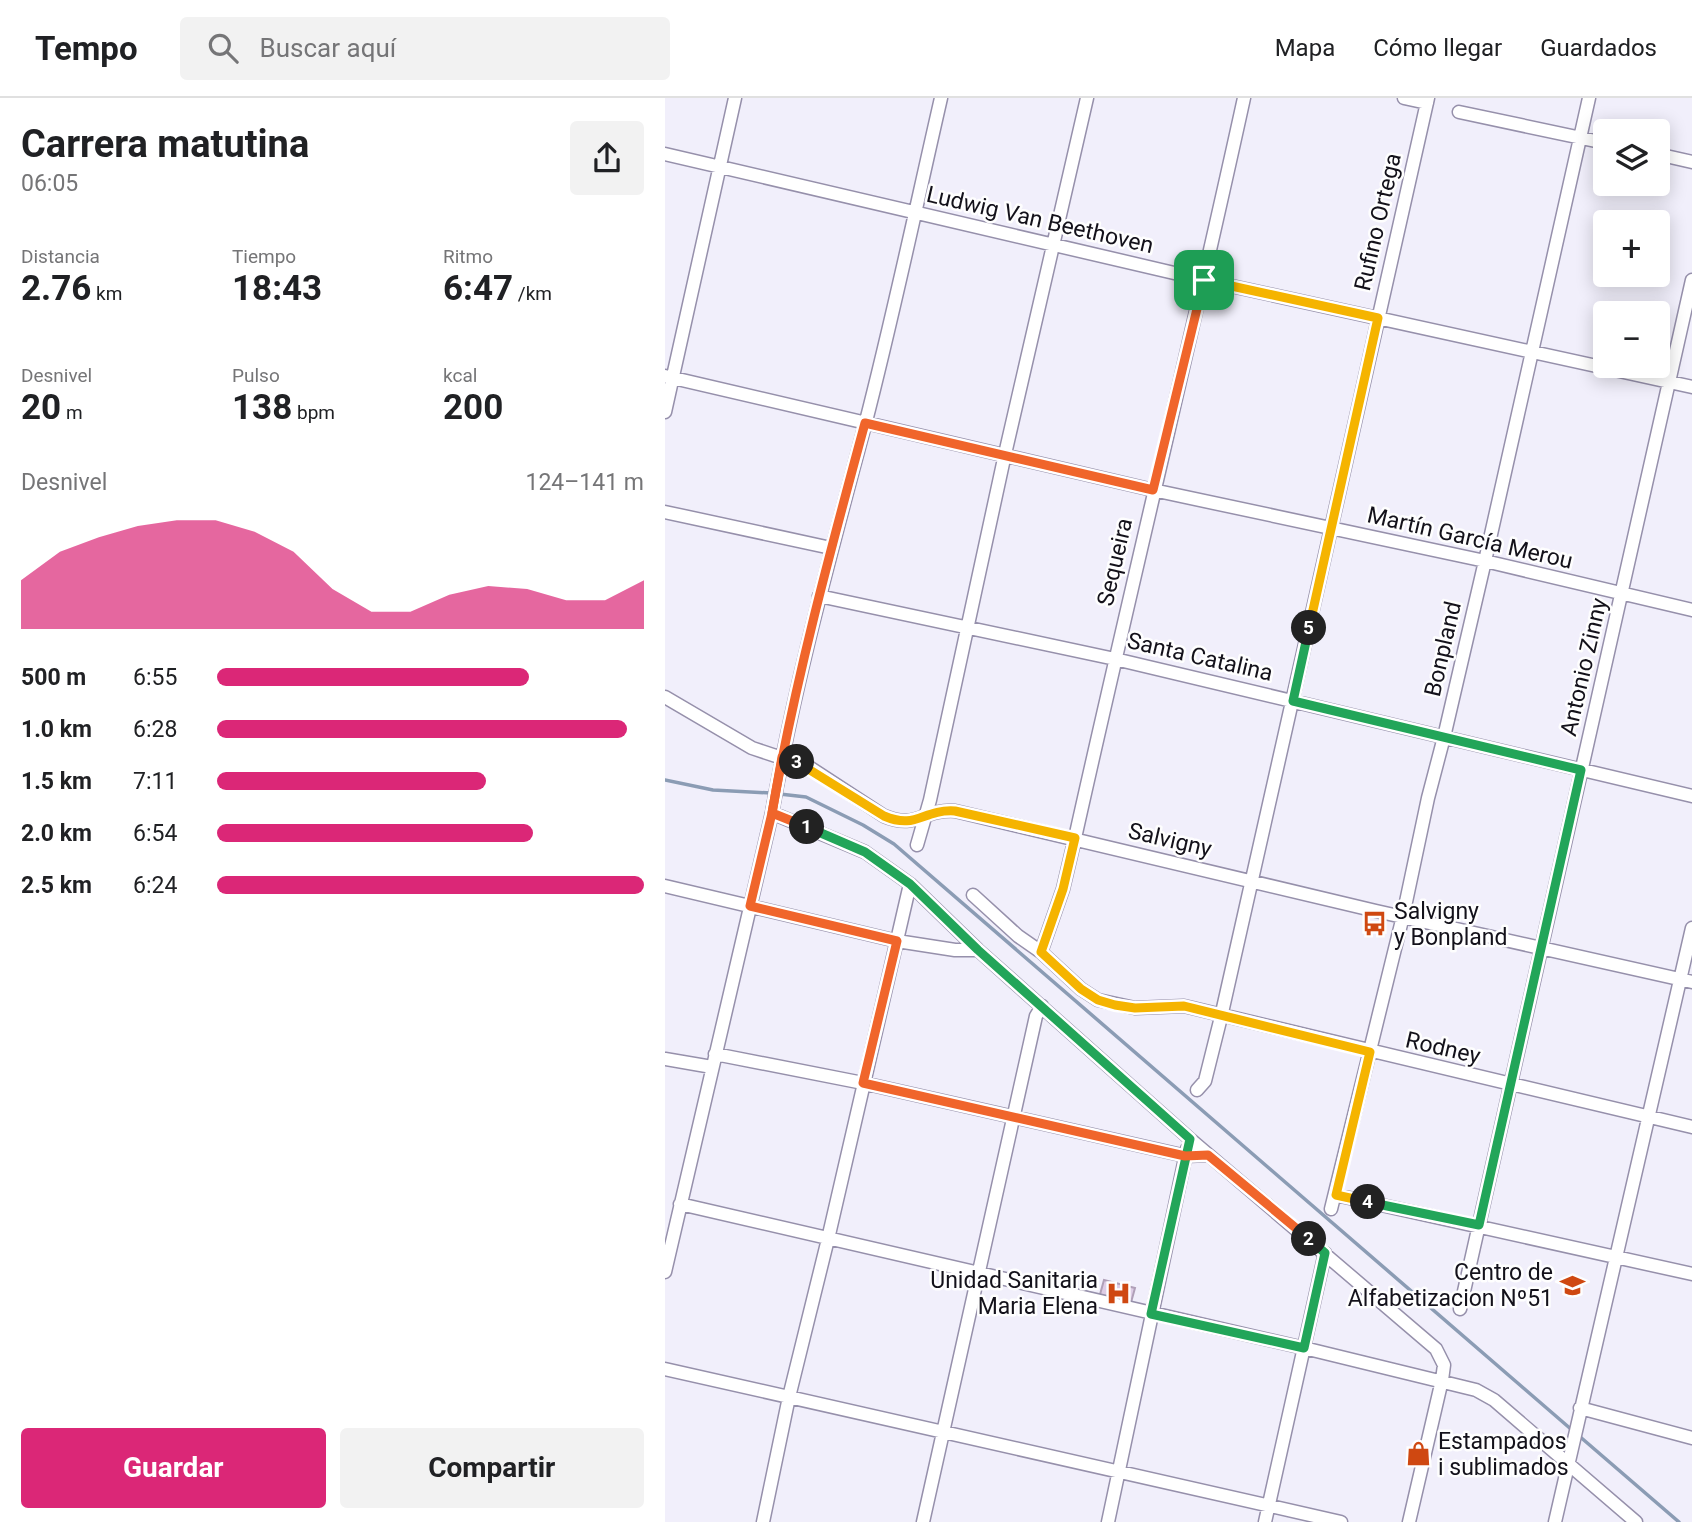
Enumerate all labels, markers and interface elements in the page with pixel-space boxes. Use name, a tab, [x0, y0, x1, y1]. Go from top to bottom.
search box	[180, 17, 670, 80]
text: Tempo	[35, 29, 138, 68]
icon: search	[204, 29, 242, 67]
text: Buscar aquí	[260, 33, 396, 63]
text: Mapa	[1275, 34, 1335, 62]
text: Cómo llegar	[1373, 34, 1502, 62]
text: Guardados	[1540, 34, 1657, 62]
map controls	[1593, 119, 1670, 378]
button: layers	[1593, 119, 1670, 196]
button: share	[570, 121, 644, 195]
text: Carrera matutina	[21, 122, 309, 166]
street label: Rufino Ortega	[1349, 151, 1407, 293]
text: 06:05	[21, 170, 78, 197]
street label: Ludwig Van Beethoven	[924, 181, 1156, 259]
button: +	[1593, 210, 1670, 287]
text: Distancia	[21, 245, 100, 268]
text: Tiempo	[232, 245, 296, 268]
text: Ritmo	[443, 245, 493, 268]
pin	[1174, 250, 1234, 310]
icon: arrive	[1185, 261, 1223, 299]
text: 2.76	[21, 268, 91, 309]
text: 18:43	[232, 268, 322, 309]
text: 6:47	[443, 268, 513, 309]
text: km	[91, 282, 122, 305]
text: /km	[513, 282, 552, 305]
button: −	[1593, 301, 1670, 378]
text: Desnivel	[21, 364, 92, 387]
text: Pulso	[232, 364, 280, 387]
text: kcal	[443, 364, 477, 387]
text: 20	[21, 387, 61, 428]
text: 138	[232, 387, 292, 428]
text: 200	[443, 387, 503, 428]
text: m	[61, 401, 83, 424]
text: bpm	[292, 401, 335, 424]
text: Desnivel	[21, 469, 107, 496]
text: 124–141 m	[525, 469, 644, 496]
street label: Martín García Merou	[1365, 501, 1575, 575]
street label: Sequeira	[1092, 515, 1138, 609]
street label: Antonio Zinny	[1555, 595, 1613, 739]
street label: Bonpland	[1419, 599, 1467, 699]
pin: 5	[1291, 610, 1327, 646]
text: 5	[1303, 616, 1314, 639]
street label: Santa Catalina	[1125, 627, 1275, 687]
text: 500 m	[21, 664, 86, 691]
text: 6:55	[133, 664, 177, 691]
text: 1.0 km	[21, 716, 92, 743]
text: 6:28	[133, 716, 177, 743]
pin: 3	[779, 744, 815, 780]
text: 3	[791, 750, 802, 773]
text: 1.5 km	[21, 768, 92, 795]
text: 7:11	[133, 768, 177, 795]
pin: 1	[789, 810, 825, 844]
text: 1	[801, 815, 812, 838]
street label: Salvigny	[1126, 817, 1215, 863]
text: 2.0 km	[21, 820, 92, 847]
text: 6:54	[133, 820, 177, 847]
text: 2.5 km	[21, 872, 92, 899]
text: 6:24	[133, 872, 177, 899]
place label: Salvigny y Bonpland	[1394, 898, 1507, 951]
bus stop icon: Salvigny y Bonpland	[1360, 910, 1388, 938]
street label: Rodney	[1403, 1026, 1483, 1070]
pin: 4	[1351, 1184, 1385, 1220]
text: 4	[1362, 1190, 1373, 1213]
pin: 2	[1291, 1222, 1327, 1256]
text: 2	[1303, 1227, 1314, 1250]
place label: Centro de Alfabetizacion Nº51	[1348, 1259, 1553, 1312]
place label: Unidad Sanitaria Maria Elena	[930, 1267, 1098, 1320]
school or university icon: Centro de Alfabetizacion Nº51	[1559, 1271, 1587, 1299]
hospital icon: Unidad Sanitaria Maria Elena	[1104, 1279, 1132, 1307]
button: Guardar	[21, 1428, 326, 1508]
button: Compartir	[340, 1428, 644, 1508]
place label: Estampados i sublimados	[1438, 1428, 1569, 1481]
shop icon: Estampados i sublimados	[1404, 1440, 1432, 1468]

